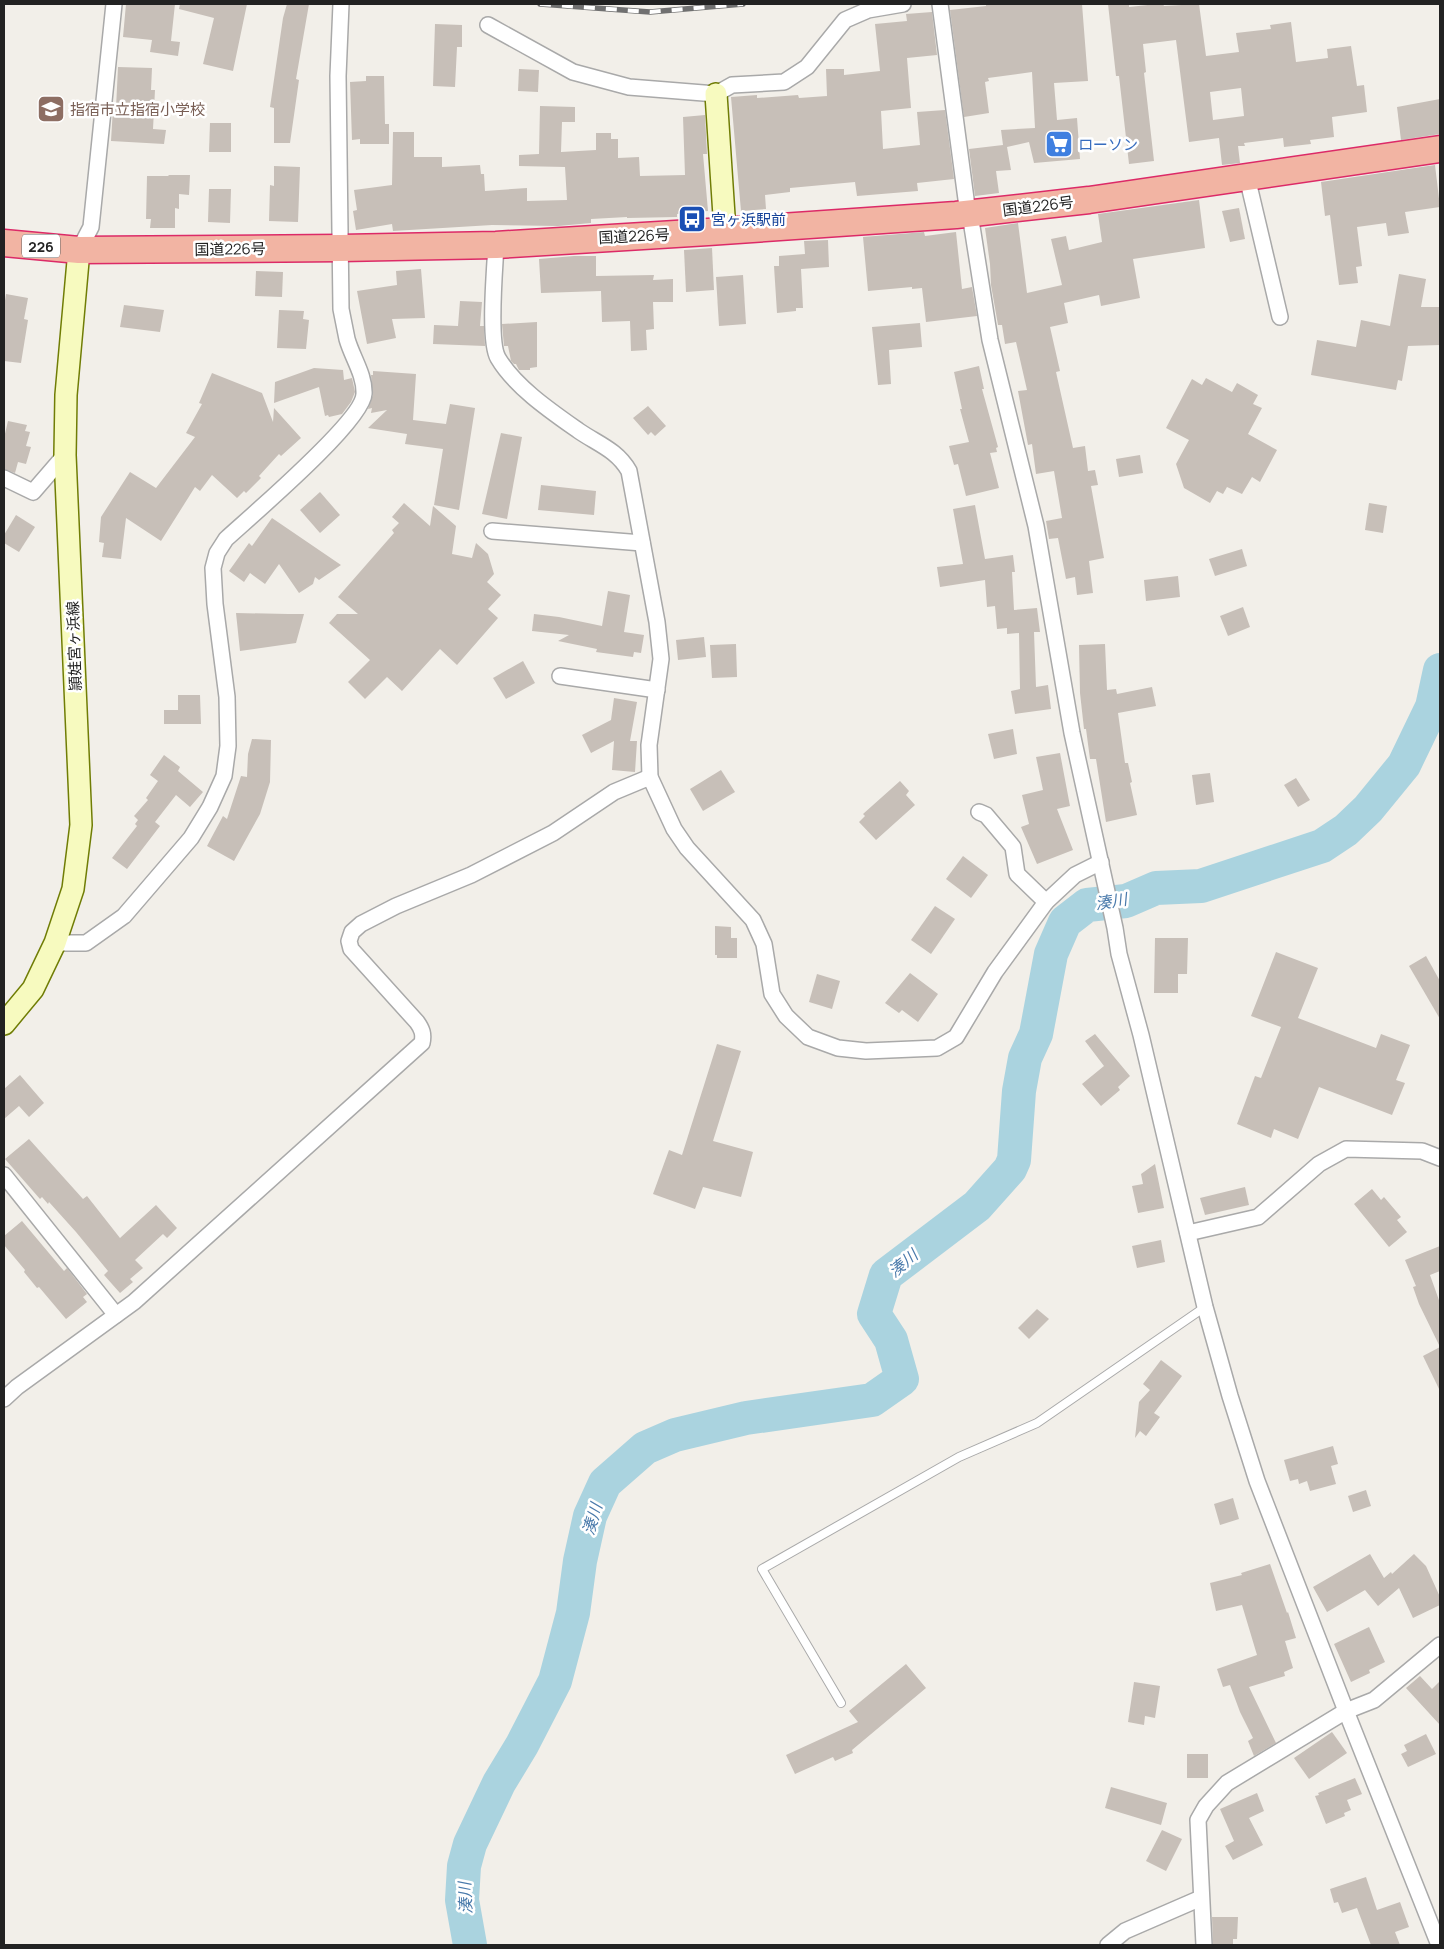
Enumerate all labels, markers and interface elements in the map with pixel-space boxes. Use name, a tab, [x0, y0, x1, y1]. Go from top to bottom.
school or university icon: 指宿市立指宿小学校	[36, 94, 66, 124]
place label: 指宿市立指宿小学校	[70, 99, 205, 120]
supermarket icon: ローソン	[1044, 129, 1074, 159]
place label: ローソン	[1078, 134, 1138, 155]
street label: 国道226号	[1001, 191, 1075, 221]
bus stop icon: 宮ヶ浜駅前	[677, 204, 707, 234]
place label: 宮ヶ浜駅前	[711, 209, 786, 230]
street label: 国道226号	[598, 224, 670, 248]
road number: 226	[22, 235, 60, 258]
street label: 国道226号	[194, 238, 266, 260]
street label: 頴娃宮ヶ浜線	[62, 601, 86, 691]
water label: 湊川	[1093, 887, 1130, 914]
water label: 湊川	[884, 1243, 924, 1282]
water label: 湊川	[577, 1499, 608, 1537]
water label: 湊川	[453, 1879, 477, 1915]

